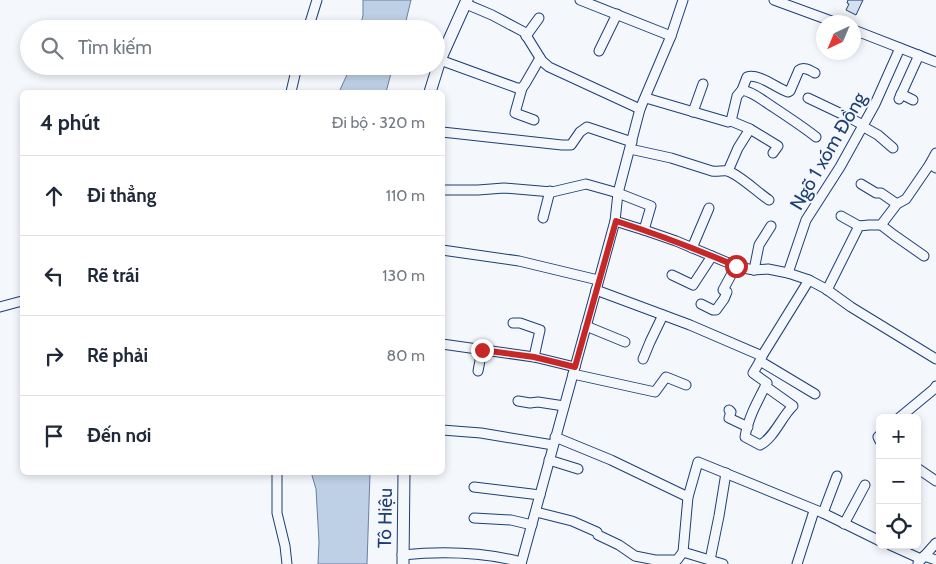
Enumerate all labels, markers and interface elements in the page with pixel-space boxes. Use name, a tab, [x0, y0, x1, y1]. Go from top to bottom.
north arrow	[816, 15, 861, 60]
search box	[20, 20, 445, 75]
icon: search	[38, 34, 66, 62]
text: Tìm kiếm	[78, 36, 152, 59]
street label: Ngõ 1 xóm Đồng	[785, 88, 871, 214]
text: 4 phút	[40, 110, 100, 135]
text: Đi bộ · 320 m	[332, 113, 425, 132]
icon: ahead	[40, 182, 68, 210]
text: Đi thẳng	[87, 184, 156, 207]
text: 110 m	[386, 186, 425, 205]
route start	[725, 255, 748, 278]
icon: left	[40, 262, 68, 290]
text: Rẽ trái	[87, 264, 139, 287]
text: 130 m	[382, 266, 425, 285]
route end	[471, 339, 494, 362]
icon: right	[40, 342, 68, 370]
text: Rẽ phải	[87, 344, 148, 367]
text: 80 m	[387, 346, 425, 365]
map controls	[876, 414, 921, 549]
button: +	[876, 414, 921, 459]
icon: arrive	[40, 422, 68, 450]
text: Đến nơi	[87, 424, 151, 447]
button: −	[876, 459, 921, 504]
street label: Tô Hiệu	[373, 488, 397, 548]
button: locate	[876, 504, 921, 549]

